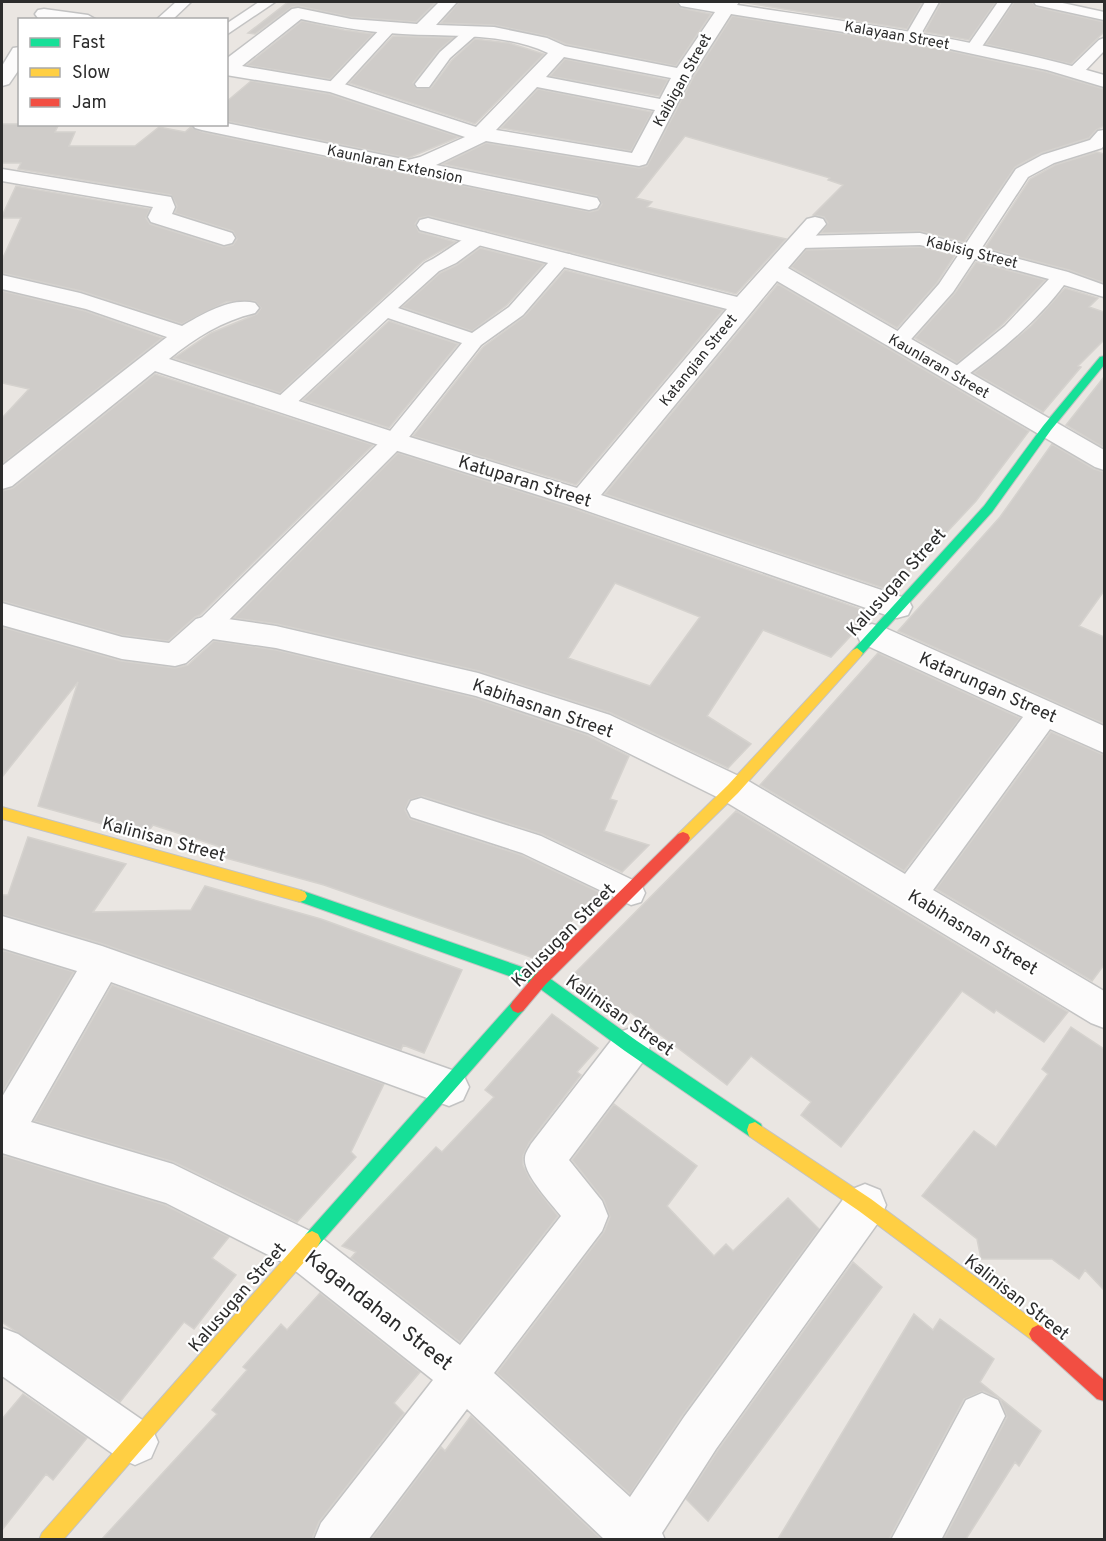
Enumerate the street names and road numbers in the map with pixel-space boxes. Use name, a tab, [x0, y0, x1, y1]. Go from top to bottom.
street label: Kalayaan Street	[843, 18, 951, 55]
street label: Kaibigan Street	[650, 31, 717, 131]
street label: Kaunlaran Extension	[325, 142, 464, 189]
street label: Kabisig Street	[924, 233, 1020, 274]
street label: Katangian Street	[656, 311, 742, 411]
street label: Kaunlaran Street	[884, 331, 992, 404]
street label: Katuparan Street	[455, 451, 594, 514]
street label: Kalusugan Street	[842, 524, 952, 642]
street label: Katarungan Street	[915, 648, 1060, 729]
street label: Kabihasnan Street	[469, 674, 616, 744]
street label: Kalinisan Street	[99, 813, 228, 868]
street label: Kalusugan Street	[507, 879, 621, 993]
street label: Kabihasnan Street	[903, 885, 1041, 981]
street label: Kalinisan Street	[561, 970, 678, 1062]
street label: Kalusugan Street	[184, 1238, 292, 1358]
street label: Kagandahan Street	[298, 1245, 458, 1378]
street label: Kalinisan Street	[959, 1250, 1073, 1346]

